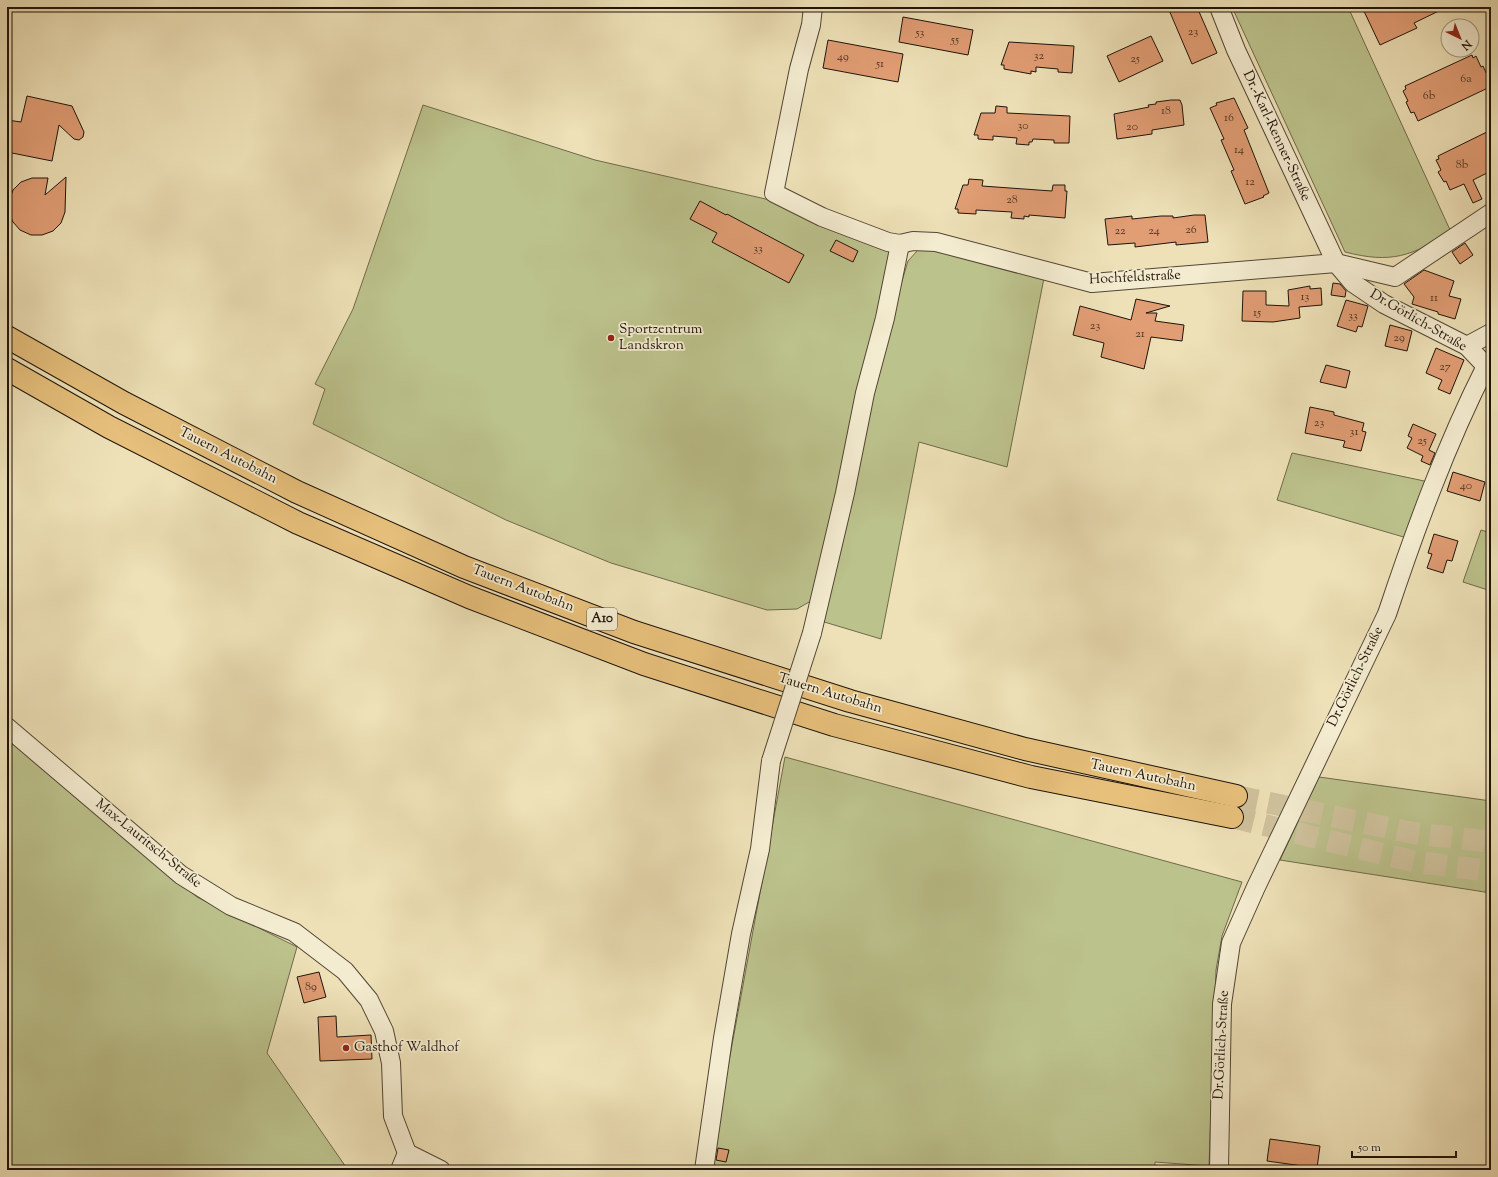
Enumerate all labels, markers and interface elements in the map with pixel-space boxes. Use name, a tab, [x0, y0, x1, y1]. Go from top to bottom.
north arrow	[1440, 18, 1480, 58]
house number: 23	[1188, 23, 1198, 41]
house number: 53	[915, 24, 925, 42]
house number: 55	[950, 31, 959, 49]
text: N	[1457, 35, 1476, 54]
house number: 32	[1034, 47, 1045, 65]
house number: 49	[837, 48, 849, 66]
house number: 25	[1130, 50, 1140, 68]
house number: 51	[875, 55, 884, 73]
street label: Dr.-Karl-Renner-Straße	[1237, 67, 1315, 205]
house number: 6a	[1460, 70, 1472, 88]
house number: 6b	[1423, 87, 1436, 105]
house number: 18	[1161, 102, 1171, 120]
house number: 16	[1224, 109, 1234, 127]
house number: 30	[1017, 117, 1029, 135]
house number: 20	[1126, 118, 1138, 136]
house number: 14	[1234, 141, 1244, 159]
house number: 8b	[1456, 156, 1469, 174]
house number: 12	[1245, 173, 1255, 191]
house number: 28	[1006, 191, 1018, 209]
house number: 26	[1185, 221, 1197, 239]
house number: 22	[1114, 222, 1126, 240]
house number: 24	[1148, 222, 1160, 240]
house number: 33	[753, 240, 763, 258]
street label: Hochfeldstraße	[1089, 266, 1181, 290]
street label: Dr.Görlich-Straße	[1366, 285, 1470, 357]
house number: 13	[1301, 288, 1310, 306]
house number: 11	[1430, 289, 1438, 307]
house number: 15	[1253, 304, 1261, 322]
house number: 33	[1348, 307, 1358, 325]
house number: 23	[1090, 317, 1100, 335]
place label: Sportzentrum Landskron	[619, 320, 703, 356]
house number: 21	[1135, 325, 1145, 343]
house number: 29	[1393, 329, 1405, 347]
marker: Sportzentrum Landskron	[606, 333, 616, 343]
house number: 27	[1439, 358, 1451, 376]
house number: 23	[1314, 414, 1324, 432]
street label: Tauern Autobahn	[175, 423, 281, 489]
house number: 31	[1350, 423, 1358, 441]
house number: 25	[1417, 432, 1427, 450]
house number: 40	[1460, 477, 1472, 495]
street label: Tauern Autobahn	[469, 560, 577, 618]
road number: A10	[587, 608, 617, 630]
street label: Dr.Görlich-Straße	[1323, 623, 1389, 731]
street label: Tauern Autobahn	[776, 669, 884, 719]
street label: Tauern Autobahn	[1088, 755, 1198, 797]
street label: Max-Lauritsch-Straße	[91, 795, 205, 893]
house number: 89	[305, 978, 317, 996]
street label: Dr.Görlich-Straße	[1209, 990, 1235, 1100]
place label: Gasthof Waldhof	[354, 1038, 460, 1058]
marker: Gasthof Waldhof	[341, 1043, 351, 1053]
scale bar	[1352, 1133, 1456, 1159]
text: 50 m	[1357, 1139, 1381, 1157]

